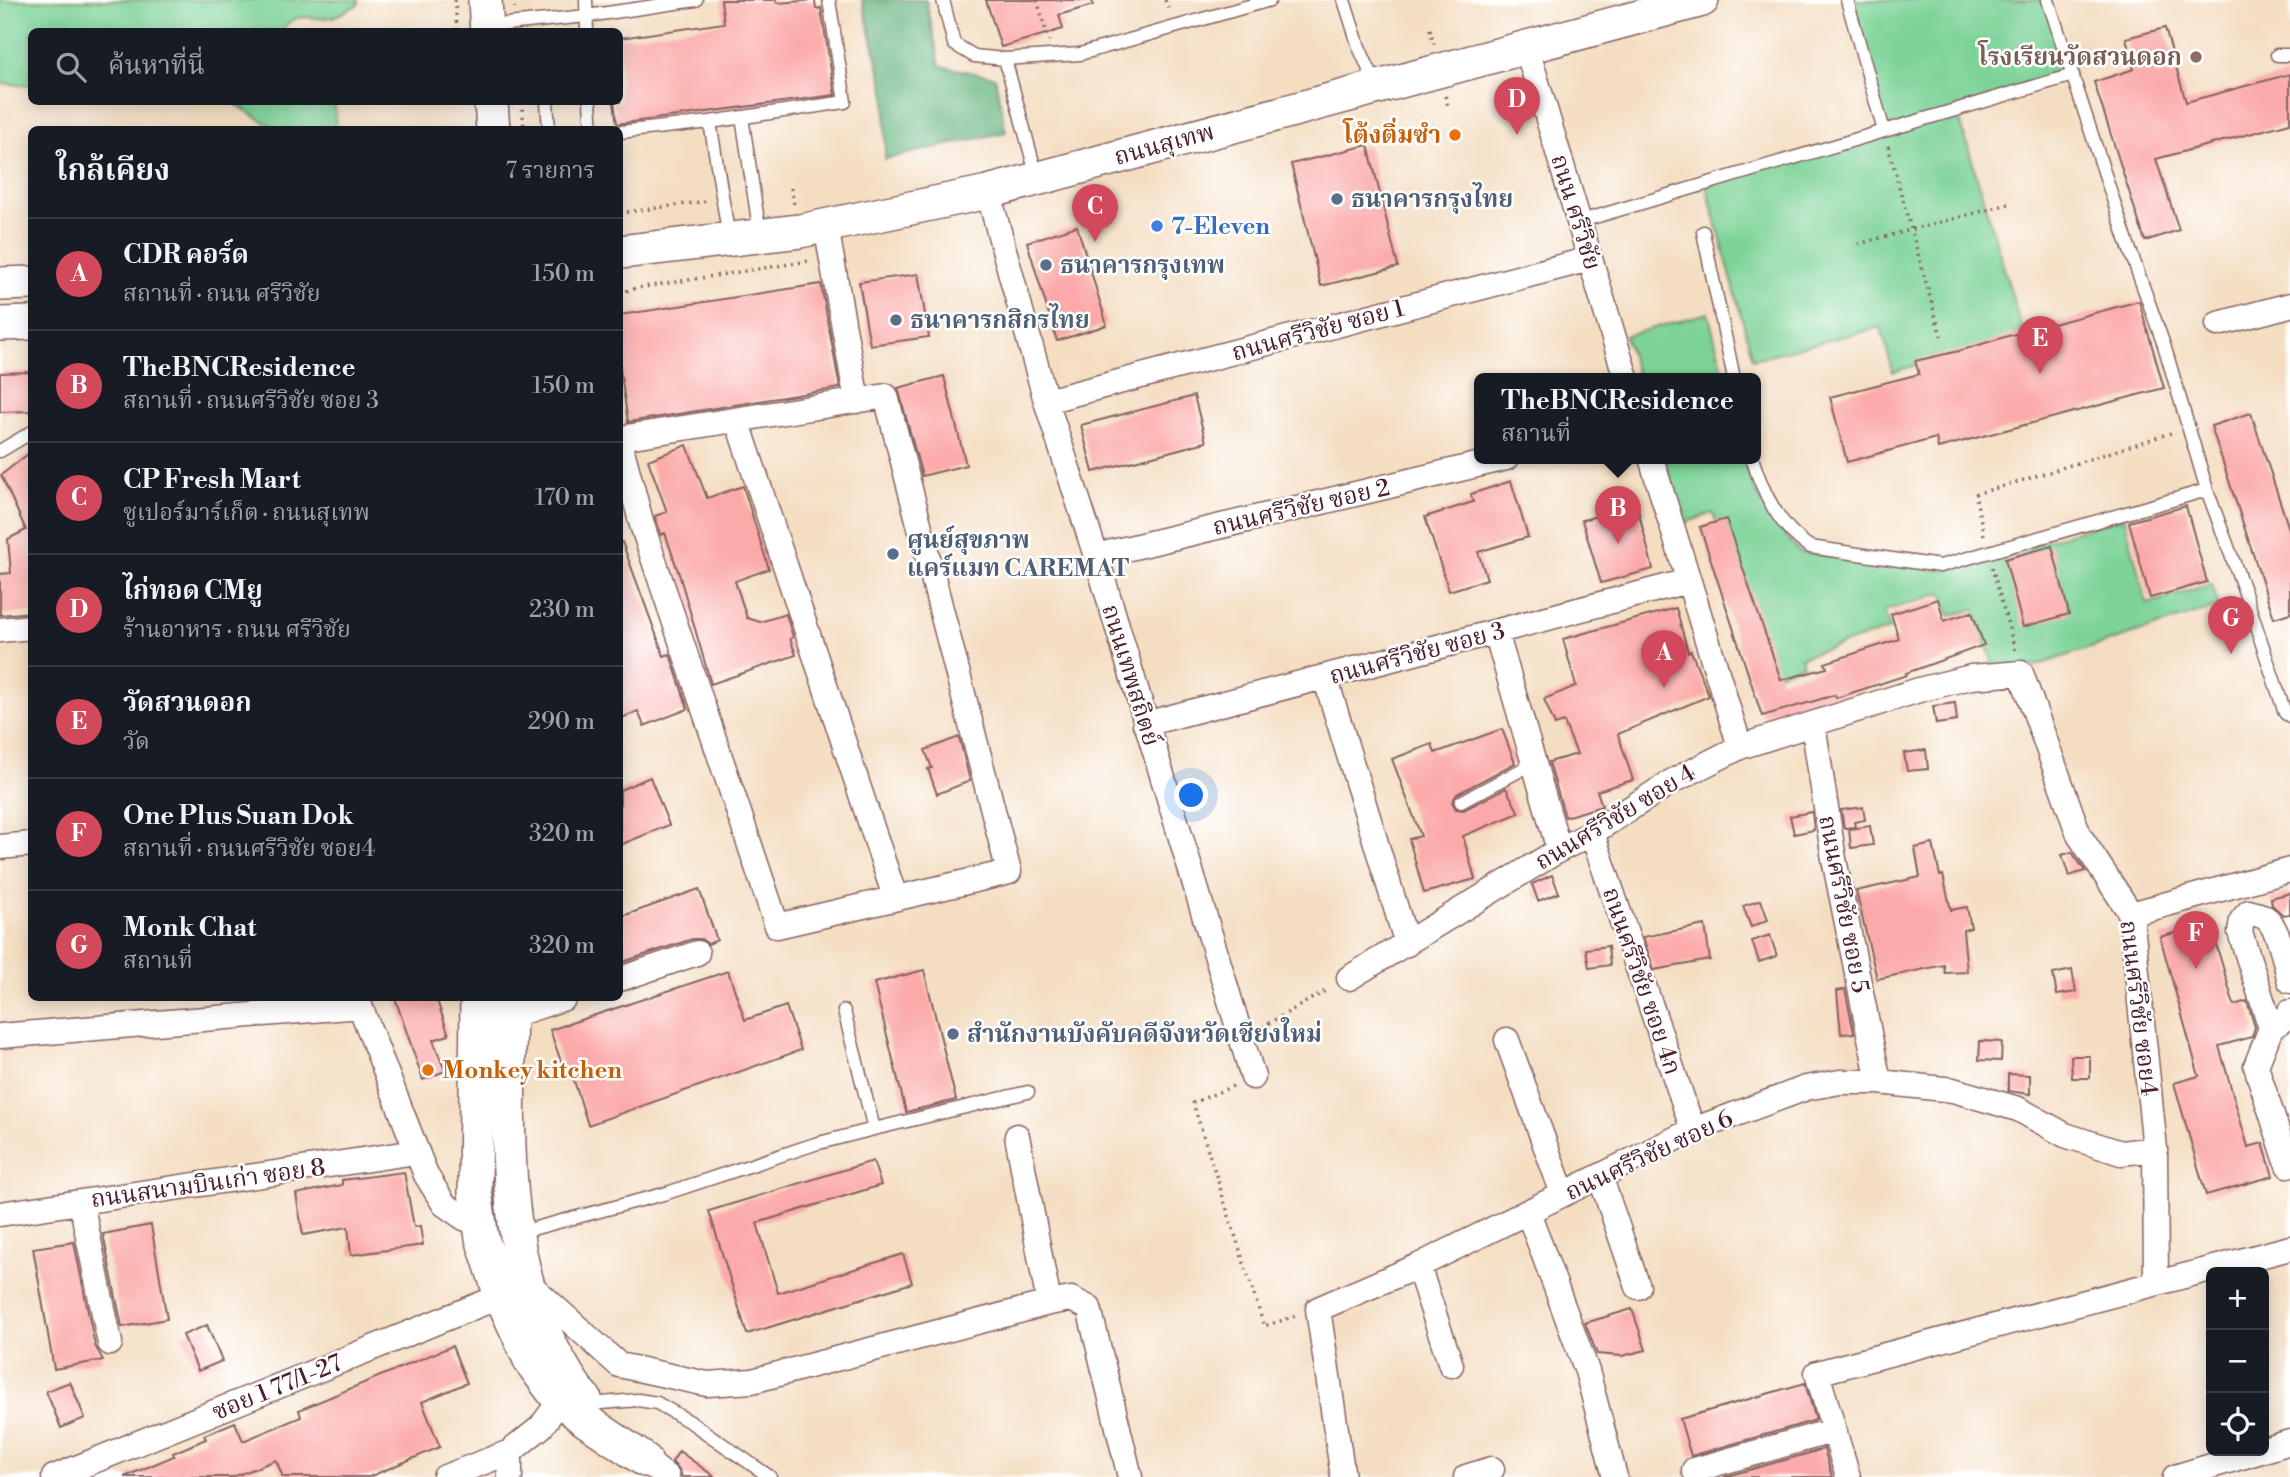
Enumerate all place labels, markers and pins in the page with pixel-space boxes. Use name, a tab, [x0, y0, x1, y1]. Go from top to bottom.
place label: โรงเรียนวัดสวนดอก	[1977, 40, 2182, 73]
marker: โรงเรียนวัดสวนดอก	[2188, 49, 2204, 65]
pin: D	[1494, 77, 1540, 135]
place label: โต้งติ่มซำ	[1342, 117, 1441, 151]
marker: โต้งติ่มซำ	[1447, 127, 1463, 143]
place label: ธนาคารกรุงไทย	[1351, 182, 1513, 215]
pin: C	[1072, 184, 1118, 242]
marker: ธนาคารกรุงไทย	[1329, 191, 1345, 207]
place label: 7-Eleven	[1171, 212, 1270, 242]
marker: 7-Eleven	[1149, 218, 1165, 234]
place label: ธนาคารกรุงเทพ	[1060, 251, 1225, 281]
marker: ธนาคารกรุงเทพ	[1038, 257, 1054, 273]
place label: ธนาคารกสิกรไทย	[910, 303, 1090, 336]
marker: ธนาคารกสิกรไทย	[888, 312, 904, 328]
pin: E	[2017, 316, 2063, 374]
pin: B	[1595, 486, 1641, 544]
place label: ศูนย์สุขภาพ แคร์แมท CAREMAT	[907, 525, 1130, 584]
marker: ศูนย์สุขภาพ แคร์แมท CAREMAT	[885, 546, 901, 562]
pin: G	[2208, 596, 2254, 654]
pin: A	[1641, 630, 1687, 688]
pin: F	[2173, 911, 2219, 969]
place label: สำนักงานบังคับคดีจังหวัดเชียงใหม่	[967, 1017, 1322, 1050]
marker: สำนักงานบังคับคดีจังหวัดเชียงใหม่	[945, 1026, 961, 1042]
place label: Monkey kitchen	[442, 1056, 622, 1086]
marker: Monkey kitchen	[420, 1062, 436, 1078]

